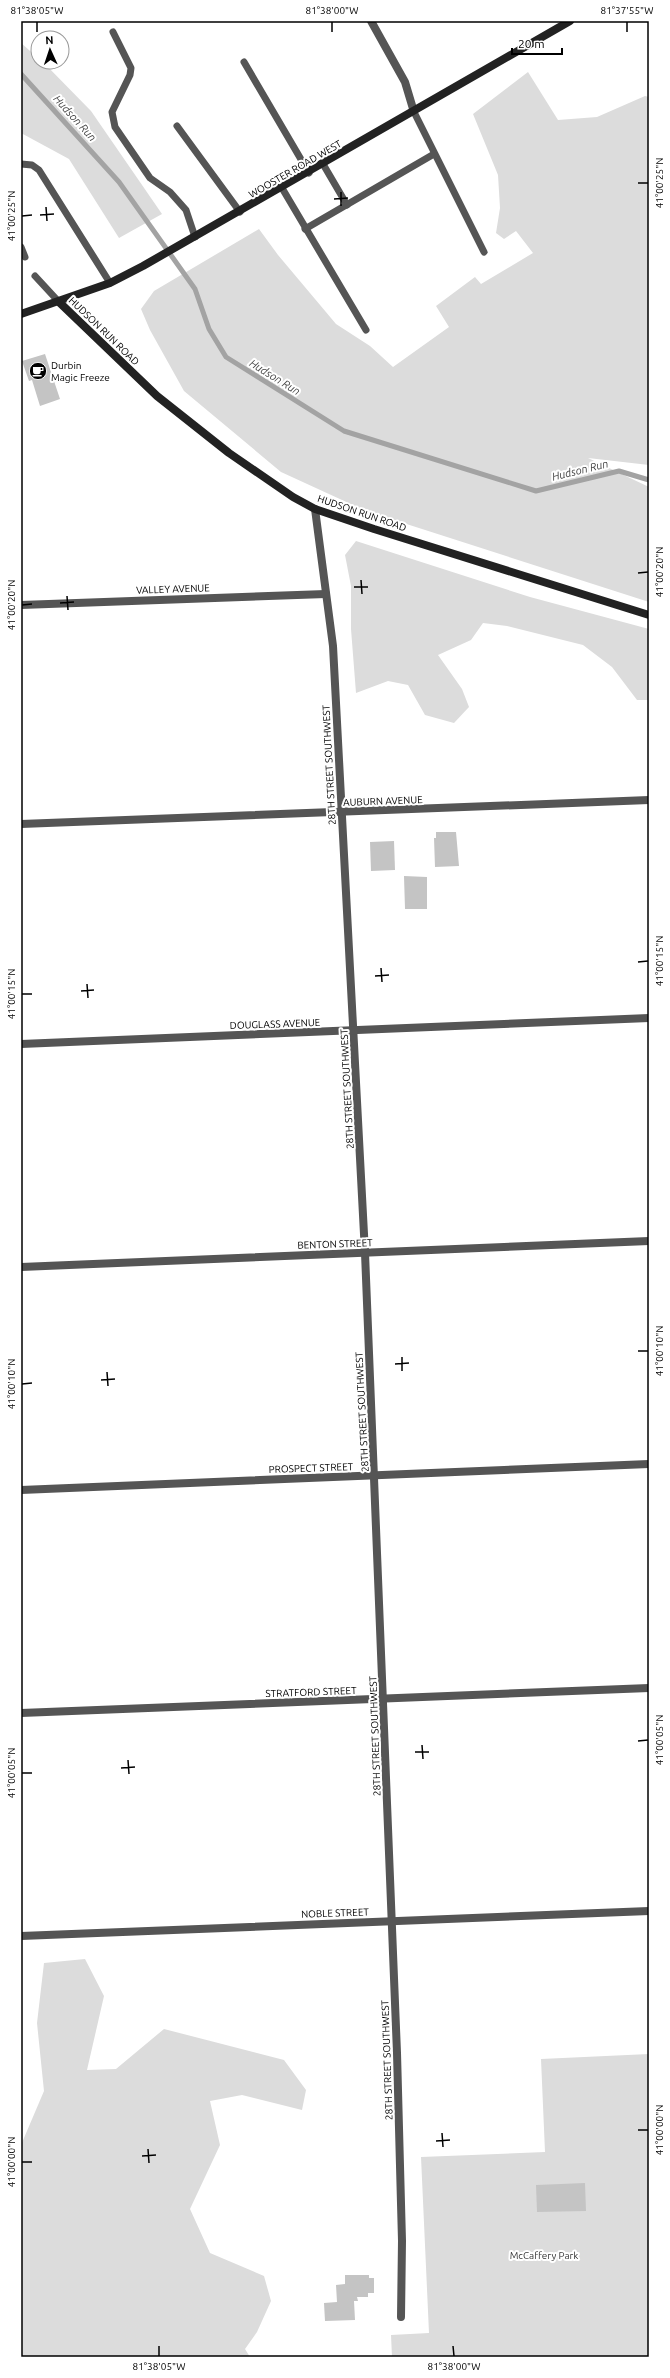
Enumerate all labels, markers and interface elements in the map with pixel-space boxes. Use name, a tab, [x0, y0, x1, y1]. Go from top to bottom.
text: 81°38'05"W	[11, 5, 63, 16]
text: 81°38'00"W	[306, 5, 358, 16]
text: 81°37'55"W	[601, 5, 653, 16]
north arrow	[30, 30, 70, 70]
scale bar	[512, 30, 562, 56]
text: N	[45, 34, 54, 46]
text: 20 m	[518, 37, 545, 50]
water label: Hudson Run	[51, 93, 99, 143]
street label: WOOSTER ROAD WEST	[247, 138, 344, 200]
text: 41°00'25"N	[654, 158, 665, 208]
text: 41°00'25"N	[6, 191, 17, 241]
street label: HUDSON RUN ROAD	[67, 295, 141, 367]
water label: Hudson Run	[247, 357, 303, 397]
place label: Durbin Magic Freeze	[51, 360, 110, 383]
cafe icon: Durbin Magic Freeze	[28, 361, 48, 381]
water label: Hudson Run	[551, 457, 609, 483]
street label: HUDSON RUN ROAD	[316, 493, 408, 533]
text: 41°00'20"N	[654, 547, 665, 597]
text: 41°00'20"N	[6, 580, 17, 630]
street label: VALLEY AVENUE	[136, 582, 210, 596]
street label: 28TH STREET SOUTHWEST	[320, 704, 338, 825]
street label: AUBURN AVENUE	[343, 794, 423, 808]
text: 41°00'15"N	[654, 936, 665, 986]
text: 41°00'15"N	[6, 969, 17, 1019]
street label: DOUGLASS AVENUE	[230, 1017, 321, 1031]
street label: 28TH STREET SOUTHWEST	[338, 1028, 356, 1149]
street label: BENTON STREET	[297, 1237, 373, 1251]
text: 41°00'10"N	[654, 1326, 665, 1376]
street label: 28TH STREET SOUTHWEST	[353, 1351, 371, 1472]
text: 41°00'10"N	[6, 1359, 17, 1409]
street label: PROSPECT STREET	[269, 1461, 354, 1475]
street label: 28TH STREET SOUTHWEST	[367, 1675, 383, 1796]
street label: STRATFORD STREET	[265, 1685, 357, 1699]
text: 41°00'05"N	[654, 1715, 665, 1765]
text: 41°00'05"N	[6, 1748, 17, 1798]
street label: NOBLE STREET	[301, 1906, 370, 1920]
street label: 28TH STREET SOUTHWEST	[379, 1999, 395, 2120]
text: 41°00'00"N	[654, 2105, 665, 2155]
text: 41°00'00"N	[6, 2137, 17, 2187]
park label: McCaffery Park	[510, 2250, 578, 2261]
text: 81°38'05"W	[133, 2361, 185, 2372]
text: 81°38'00"W	[428, 2361, 480, 2372]

